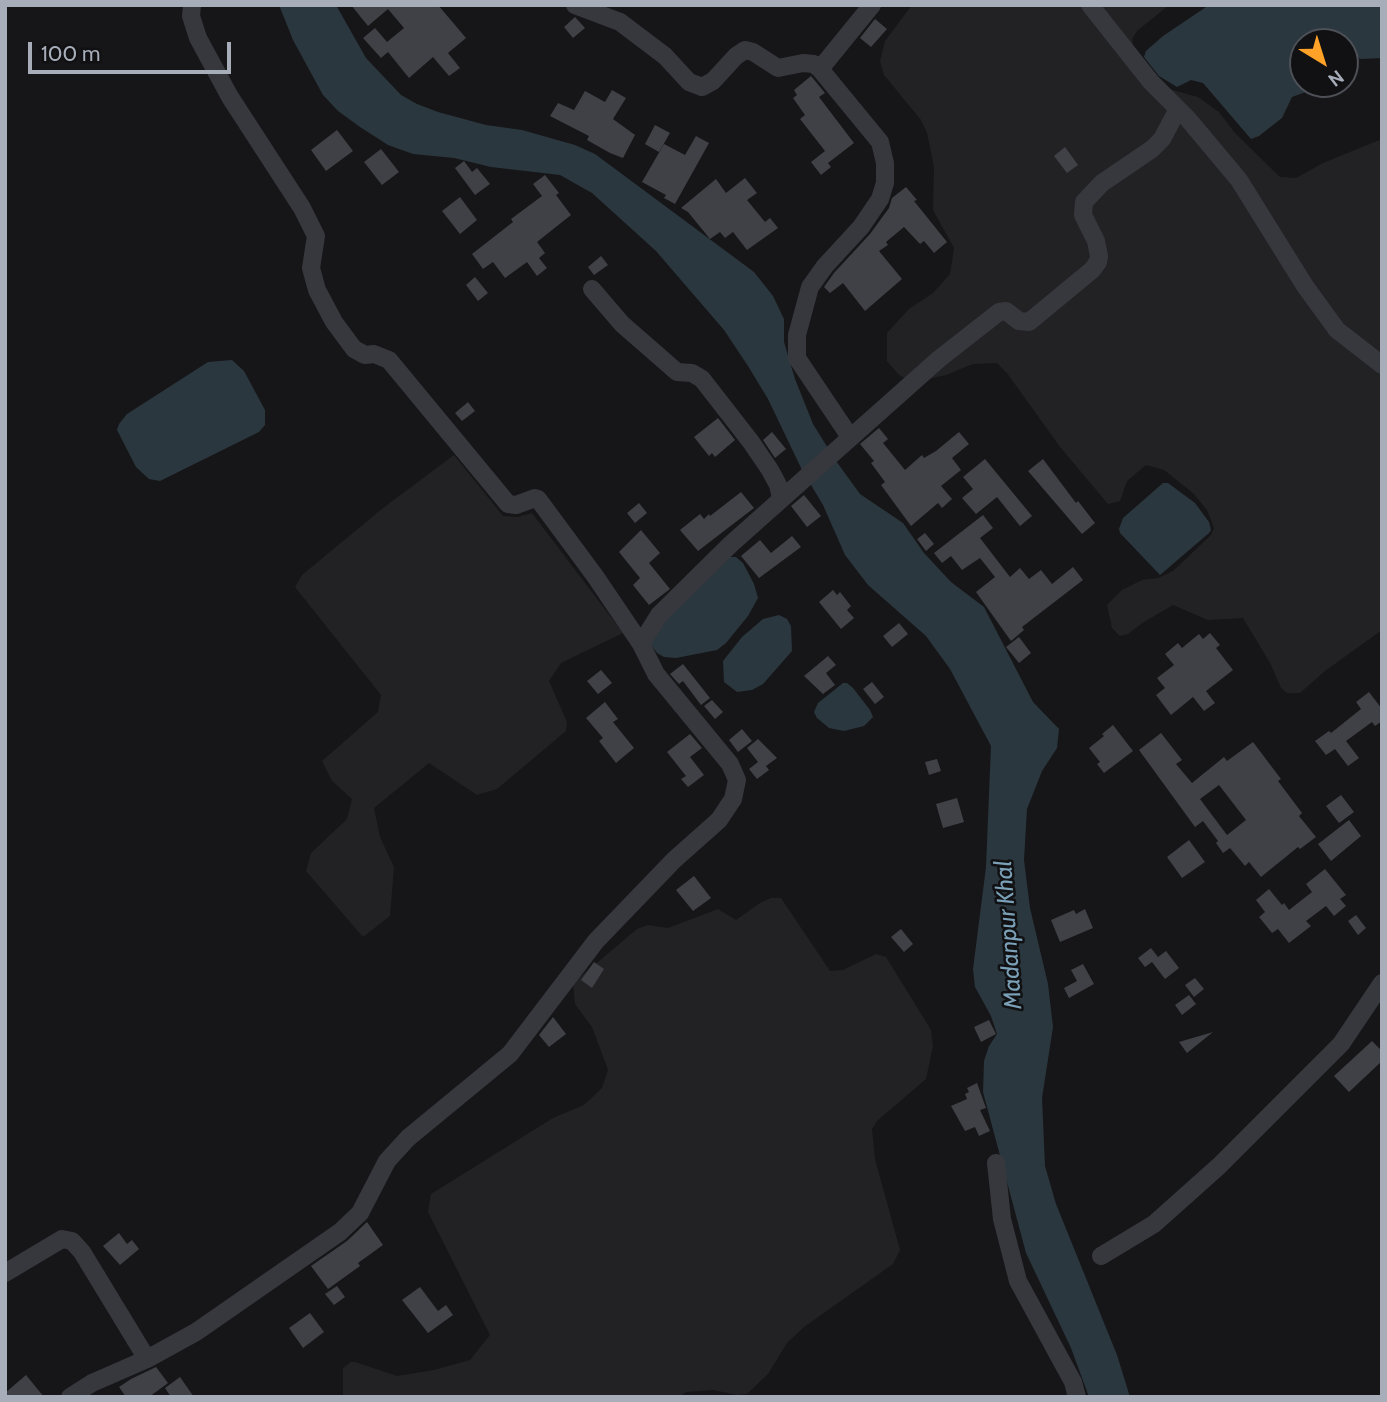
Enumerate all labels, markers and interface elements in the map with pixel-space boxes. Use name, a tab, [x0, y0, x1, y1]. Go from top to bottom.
scale bar	[32, 28, 234, 72]
north arrow	[1289, 28, 1359, 98]
text: 100 m	[41, 41, 100, 66]
text: N	[1324, 65, 1348, 92]
water label: Madanpur Khal	[989, 860, 1029, 1010]

